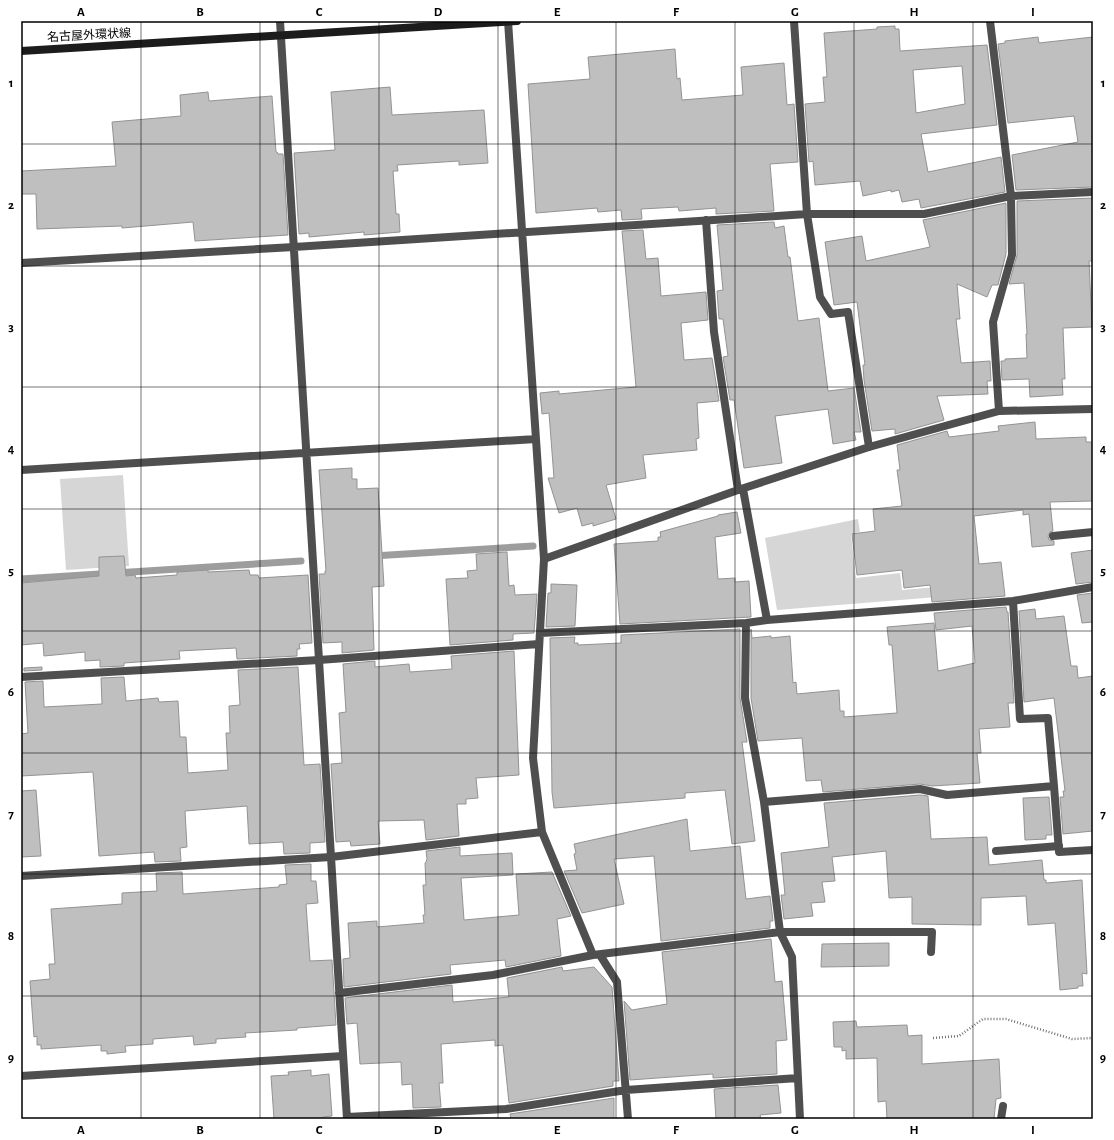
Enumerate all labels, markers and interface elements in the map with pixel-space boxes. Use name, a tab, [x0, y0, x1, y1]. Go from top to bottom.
text: A	[77, 6, 85, 19]
text: B	[196, 6, 204, 19]
text: C	[316, 6, 323, 19]
text: D	[434, 6, 443, 19]
text: E	[554, 6, 561, 19]
text: F	[673, 6, 680, 19]
text: G	[791, 6, 799, 19]
text: H	[909, 6, 919, 19]
text: I	[1031, 6, 1035, 19]
street label: 名古屋外環状線	[47, 26, 131, 43]
text: 1	[9, 77, 13, 90]
text: 1	[1101, 77, 1105, 90]
text: 2	[8, 199, 14, 212]
text: 2	[1100, 199, 1106, 212]
text: 3	[8, 321, 14, 334]
text: 3	[1100, 321, 1106, 334]
text: 4	[8, 443, 15, 456]
text: 4	[1100, 443, 1107, 456]
text: 5	[8, 565, 14, 578]
text: 5	[1100, 565, 1106, 578]
text: 6	[8, 686, 14, 699]
text: 6	[1100, 686, 1106, 699]
text: 7	[8, 808, 14, 821]
text: 7	[1100, 808, 1106, 821]
text: 8	[8, 930, 14, 943]
text: 8	[1100, 930, 1106, 943]
text: 9	[8, 1052, 14, 1065]
text: 9	[1100, 1052, 1106, 1065]
text: A	[77, 1124, 85, 1137]
text: B	[196, 1124, 204, 1137]
text: C	[316, 1124, 323, 1137]
text: D	[434, 1124, 443, 1137]
text: E	[554, 1124, 561, 1137]
text: F	[673, 1124, 680, 1137]
text: G	[791, 1124, 799, 1137]
text: H	[909, 1124, 919, 1137]
text: I	[1031, 1124, 1035, 1137]

